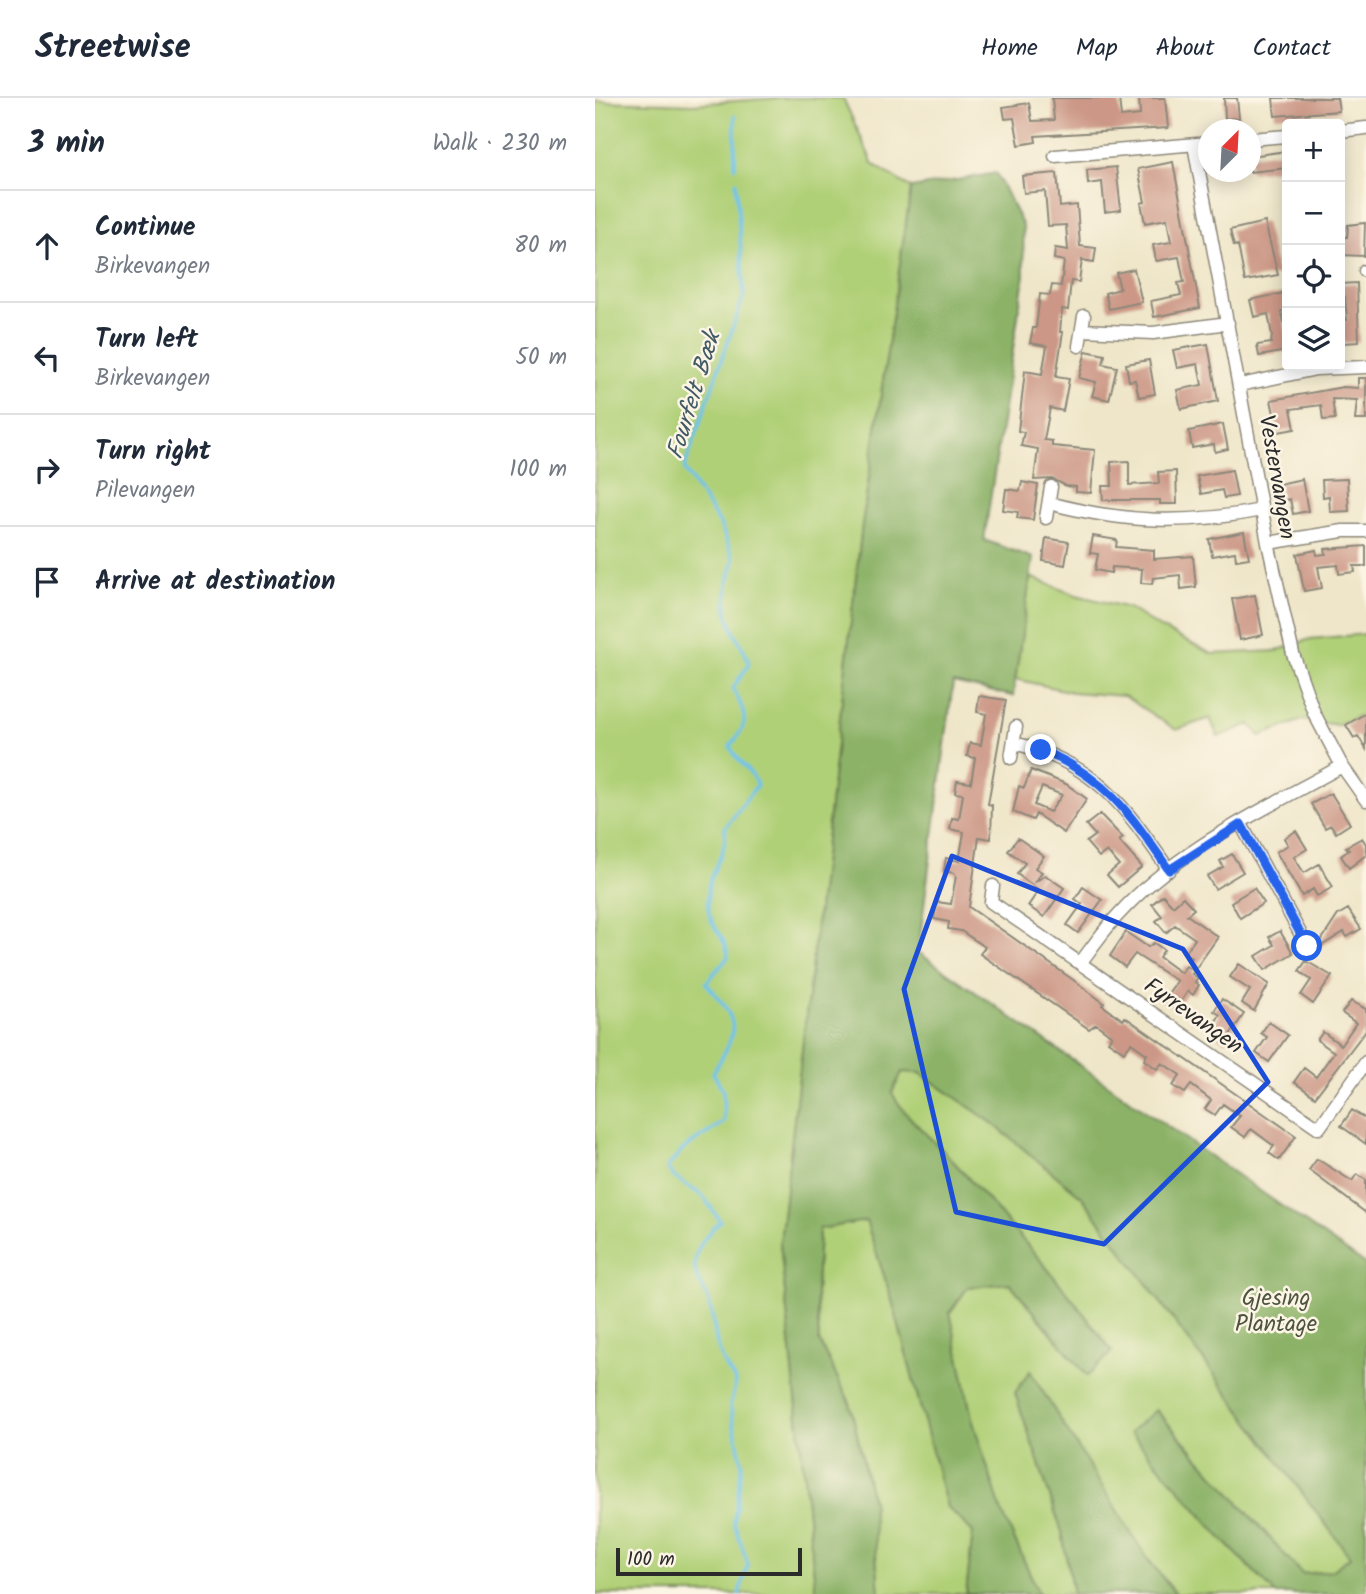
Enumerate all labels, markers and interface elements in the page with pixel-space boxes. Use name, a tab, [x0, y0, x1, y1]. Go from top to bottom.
text: Streetwise	[35, 22, 191, 75]
text: Home	[981, 29, 1038, 68]
text: Map	[1076, 29, 1118, 68]
text: About	[1156, 29, 1214, 68]
text: Contact	[1252, 29, 1331, 68]
north arrow	[1198, 119, 1261, 182]
map controls	[1282, 119, 1345, 371]
button: +	[1282, 119, 1345, 182]
text: 3 min	[28, 120, 105, 168]
text: Walk · 230 m	[432, 126, 567, 162]
button: −	[1282, 182, 1345, 245]
text: Continue	[95, 207, 196, 249]
icon: ahead	[28, 227, 66, 265]
text: 80 m	[514, 228, 567, 264]
button: locate	[1282, 245, 1345, 308]
text: Birkevangen	[95, 249, 210, 285]
button: layers	[1282, 308, 1345, 371]
text: Turn left	[95, 319, 198, 361]
water label: Fourfelt Bæk	[657, 323, 733, 464]
icon: left	[28, 339, 66, 377]
text: 50 m	[516, 340, 567, 376]
text: Birkevangen	[95, 361, 210, 397]
street label: Vestervangen	[1247, 412, 1305, 542]
text: Turn right	[95, 431, 211, 473]
icon: right	[28, 451, 66, 489]
text: 100 m	[509, 452, 567, 488]
text: Pilevangen	[95, 473, 195, 509]
text: Arrive at destination	[95, 561, 335, 603]
icon: arrive	[28, 563, 66, 601]
route end	[1025, 734, 1056, 765]
route start	[1291, 930, 1322, 961]
street label: Fyrrevangen	[1136, 969, 1250, 1064]
park label: Gjesing Plantage	[1235, 1281, 1317, 1343]
scale bar	[616, 1545, 801, 1577]
text: 100 m	[627, 1545, 675, 1575]

